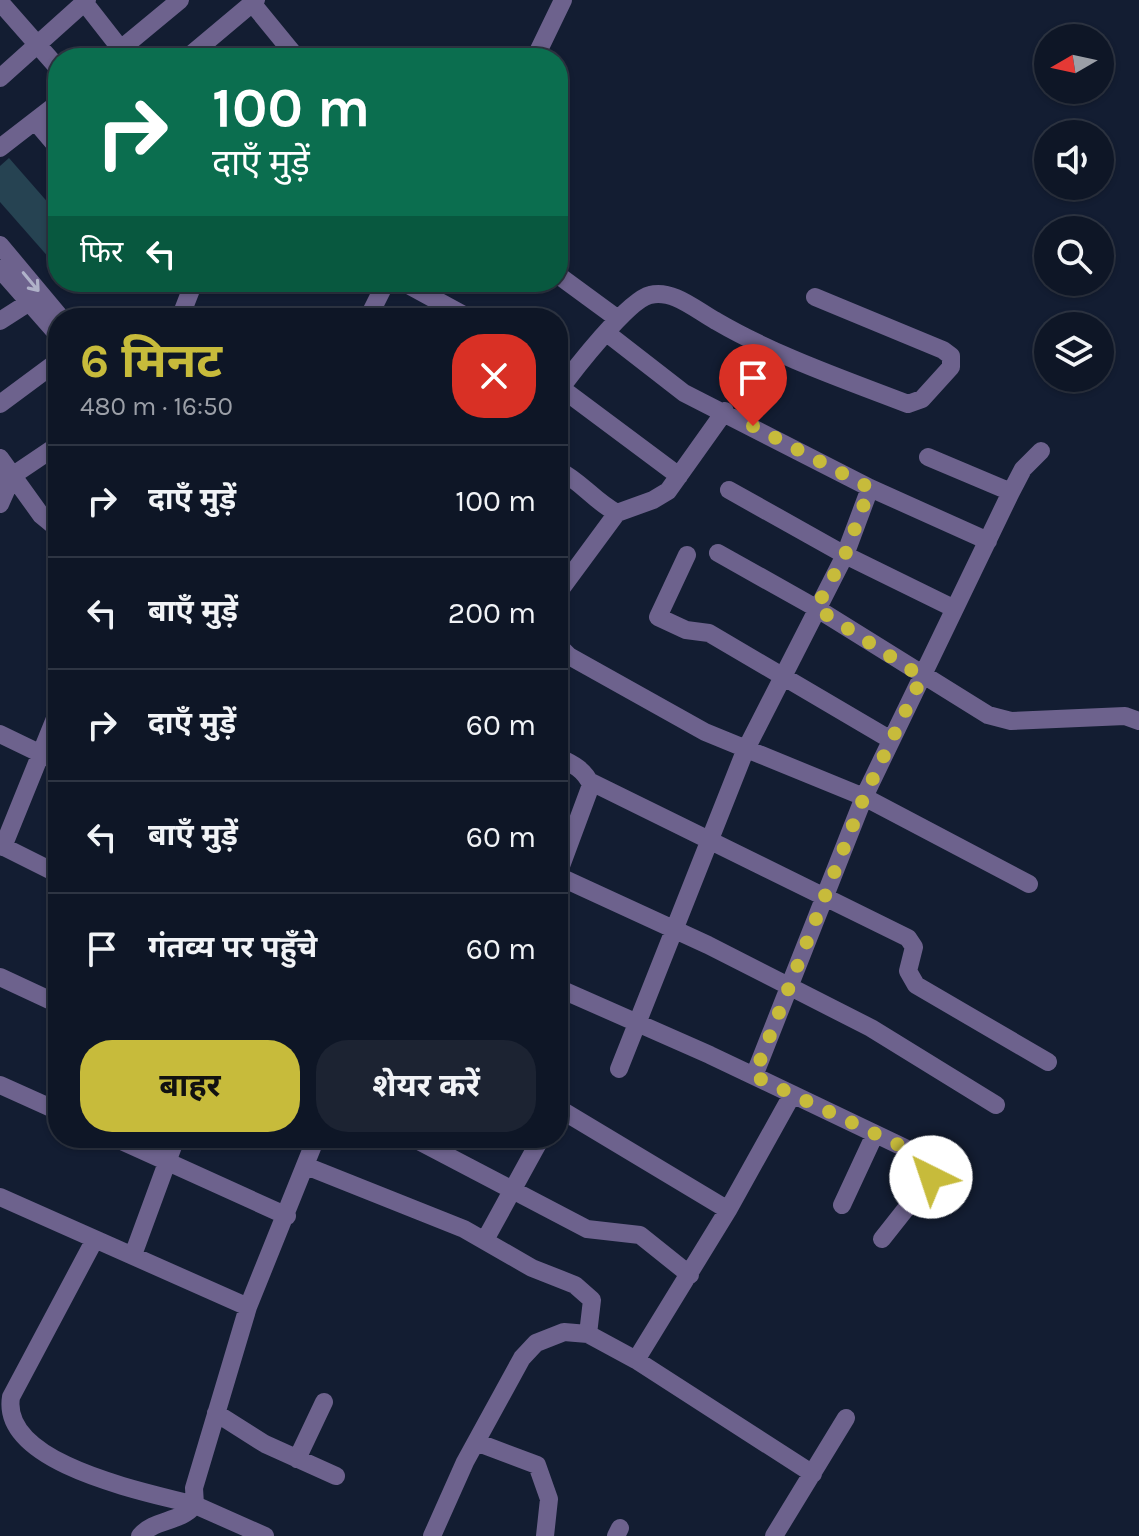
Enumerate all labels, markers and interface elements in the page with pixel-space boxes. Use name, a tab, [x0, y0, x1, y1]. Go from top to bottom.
north arrow	[1034, 24, 1114, 104]
map controls	[1034, 24, 1114, 392]
text: 100 m	[212, 75, 370, 140]
icon: right	[80, 80, 184, 184]
button: sound	[1034, 120, 1114, 200]
text: दाएँ मुड़ें	[212, 142, 310, 184]
button: search	[1034, 216, 1114, 296]
icon: left	[139, 232, 183, 276]
text: फिर	[80, 234, 123, 270]
one-way arrow	[22, 271, 40, 291]
button: layers	[1034, 312, 1114, 392]
text: 6 मिनट	[80, 333, 222, 389]
button: close	[452, 334, 536, 418]
pin	[719, 344, 787, 426]
icon: arrive	[731, 356, 775, 400]
text: 480 m · 16:50	[80, 391, 233, 422]
icon: right	[80, 479, 124, 523]
text: दाएँ मुड़ें	[148, 481, 236, 517]
text: 100 m	[455, 483, 536, 519]
icon: left	[80, 591, 124, 635]
text: बाएँ मुड़ें	[148, 593, 238, 629]
text: 200 m	[448, 595, 536, 631]
icon: right	[80, 703, 124, 747]
text: दाएँ मुड़ें	[148, 705, 236, 741]
text: 60 m	[466, 707, 536, 743]
icon: left	[80, 815, 124, 859]
text: बाएँ मुड़ें	[148, 817, 238, 853]
text: 60 m	[466, 819, 536, 855]
icon: arrive	[80, 927, 124, 971]
text: गंतव्य पर पहुँचे	[148, 929, 317, 965]
text: 60 m	[466, 931, 536, 967]
button: बाहर	[80, 1040, 300, 1132]
button: शेयर करें	[316, 1040, 536, 1132]
position arrow	[889, 1135, 973, 1219]

